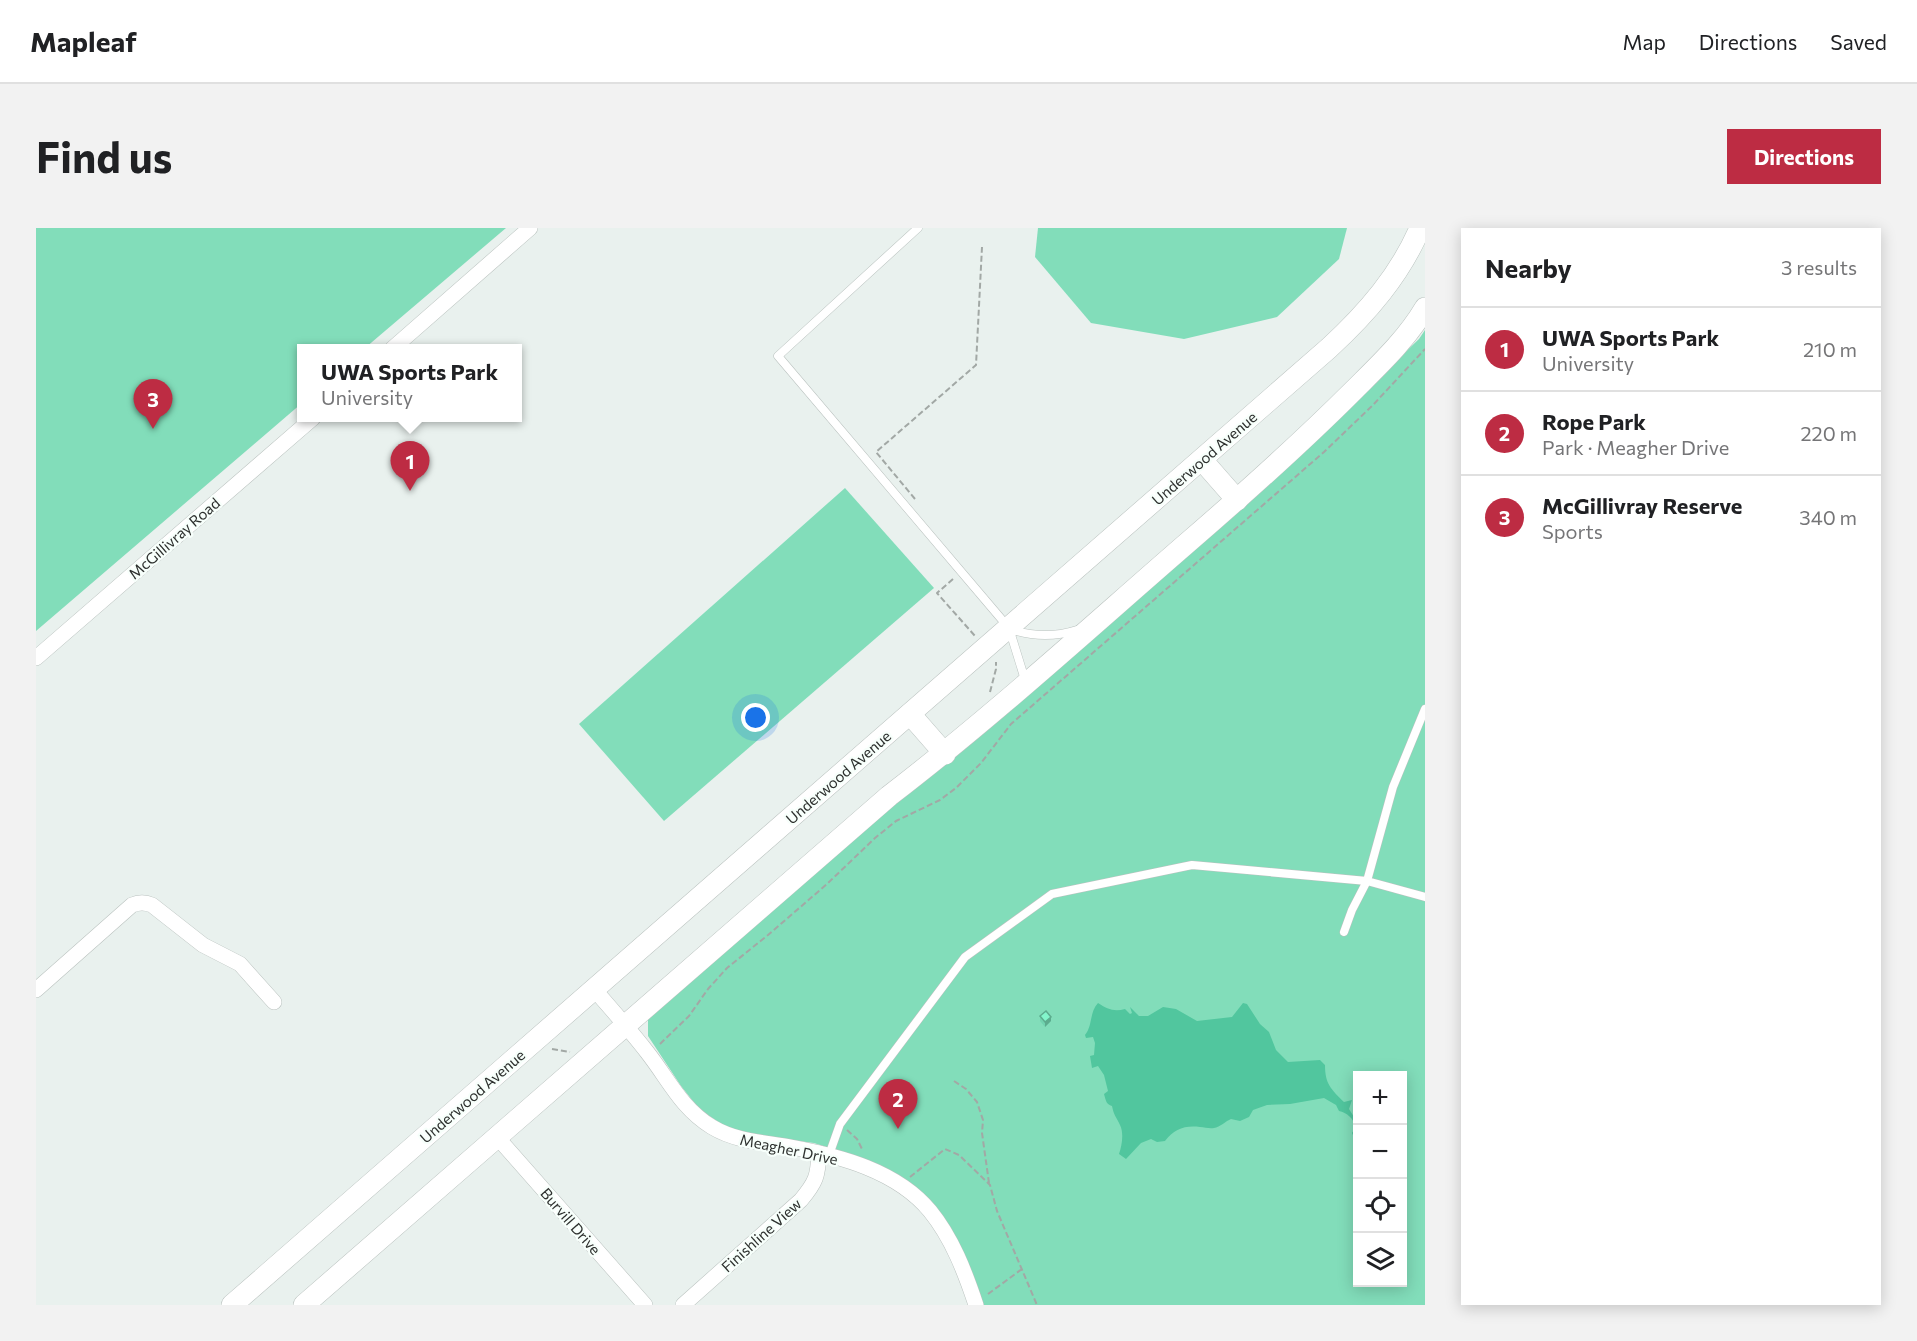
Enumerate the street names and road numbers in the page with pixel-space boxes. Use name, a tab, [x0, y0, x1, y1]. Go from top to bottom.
street label: Underwood Avenue	[1148, 407, 1260, 509]
street label: McGillivray Road	[125, 493, 223, 583]
street label: Underwood Avenue	[782, 726, 894, 828]
street label: Underwood Avenue	[416, 1045, 528, 1147]
street label: Meagher Drive	[738, 1130, 840, 1168]
street label: Burvill Drive	[537, 1184, 605, 1258]
street label: Finishline View	[717, 1194, 805, 1276]

